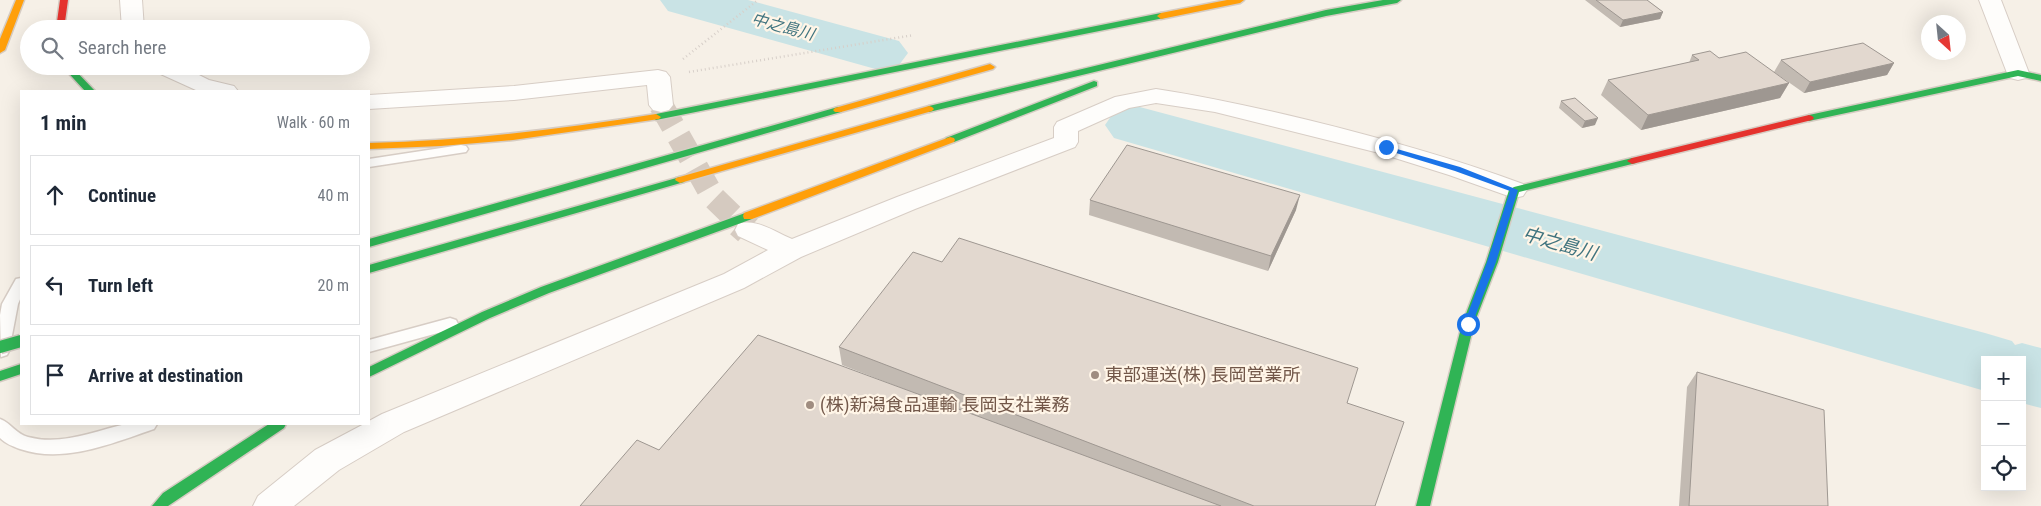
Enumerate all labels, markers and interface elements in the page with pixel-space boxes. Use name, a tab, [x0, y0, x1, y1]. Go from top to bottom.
water label: 中之島川	[749, 9, 818, 44]
north arrow	[1921, 15, 1966, 60]
search box	[20, 20, 370, 75]
icon: search	[38, 34, 66, 62]
text: Search here	[78, 36, 166, 59]
text: 1 min	[40, 111, 87, 135]
text: Walk · 60 m	[277, 113, 350, 132]
route end	[1375, 136, 1398, 159]
icon: ahead	[41, 181, 69, 209]
text: Continue	[88, 184, 156, 207]
text: 40 m	[317, 186, 349, 205]
water label: 中之島川	[1520, 222, 1601, 266]
icon: left	[41, 271, 69, 299]
text: Turn left	[88, 274, 153, 297]
text: 20 m	[317, 276, 349, 295]
route start	[1457, 313, 1480, 336]
map controls	[1981, 356, 2026, 491]
button: +	[1981, 356, 2026, 401]
icon: arrive	[41, 361, 69, 389]
text: Arrive at destination	[88, 364, 243, 387]
place label: 東部運送(株) 長岡営業所	[1105, 364, 1301, 386]
marker: 東部運送(株) 長岡営業所	[1089, 369, 1101, 381]
place label: (株)新潟食品運輸 長岡支社業務	[820, 394, 1070, 416]
marker: (株)新潟食品運輸 長岡支社業務	[804, 399, 816, 411]
button: −	[1981, 401, 2026, 446]
button: locate	[1981, 446, 2026, 491]

